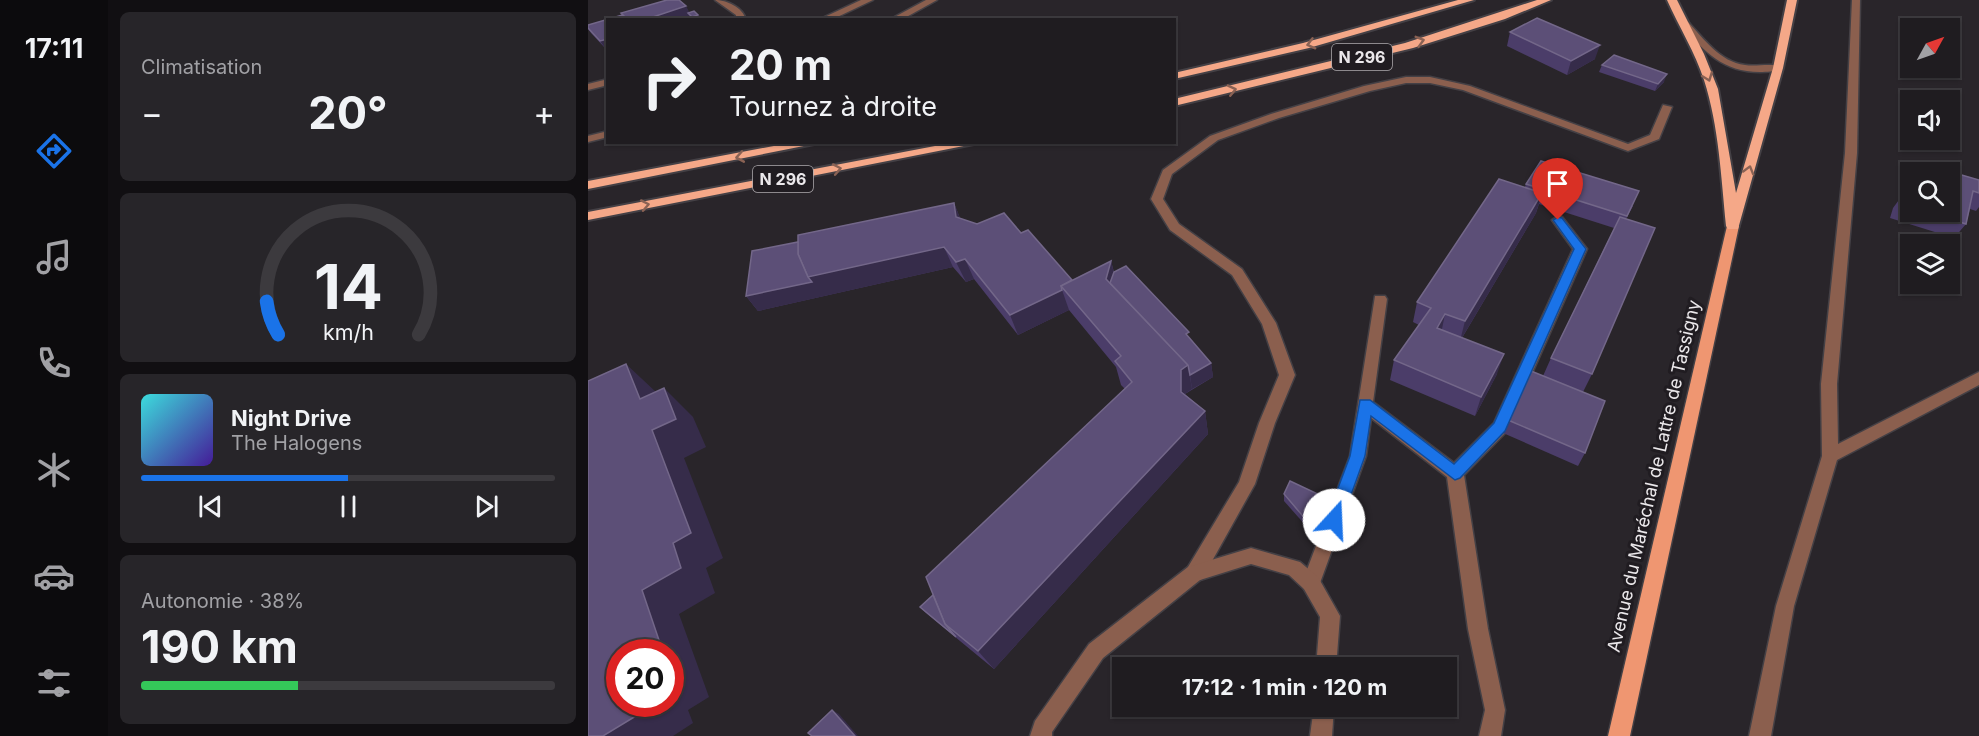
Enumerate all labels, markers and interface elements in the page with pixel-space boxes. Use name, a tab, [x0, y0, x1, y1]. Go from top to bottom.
north arrow	[1900, 18, 1960, 78]
map controls	[1900, 18, 1960, 294]
text: 17:11	[25, 32, 83, 65]
one-way arrow	[1414, 36, 1425, 48]
one-way arrow	[1306, 37, 1316, 50]
text: 20 m	[729, 39, 832, 90]
icon: right	[630, 42, 708, 120]
road number: N 296	[1332, 44, 1392, 70]
text: Climatisation	[141, 55, 262, 79]
one-way arrow	[1701, 71, 1713, 82]
one-way arrow	[1226, 84, 1236, 97]
text: 20°	[308, 85, 388, 140]
text: Tournez à droite	[729, 90, 937, 123]
button: sound	[1900, 90, 1960, 150]
text: −	[141, 93, 163, 133]
text: +	[533, 93, 555, 133]
icon: directions	[33, 130, 75, 172]
one-way arrow	[736, 150, 746, 163]
pin	[1532, 158, 1583, 220]
button: search	[1900, 162, 1960, 222]
one-way arrow	[832, 163, 842, 176]
one-way arrow	[1742, 165, 1754, 176]
road number: N 296	[753, 166, 813, 192]
icon: arrive	[1541, 167, 1574, 200]
one-way arrow	[640, 199, 650, 212]
button: layers	[1900, 234, 1960, 294]
icon: music	[33, 236, 75, 278]
text: 14	[313, 249, 383, 324]
street label: Avenue du Maréchal de Lattre de Tassigny	[1603, 298, 1704, 654]
text: km/h	[323, 319, 373, 345]
icon: phone	[33, 342, 75, 384]
text: Night Drive	[231, 405, 351, 431]
text: The Halogens	[231, 431, 362, 455]
icon: climate	[33, 449, 75, 491]
position arrow	[1302, 488, 1366, 552]
icon: previous	[194, 490, 227, 523]
icon: pause	[332, 490, 365, 523]
icon: next	[470, 490, 503, 523]
icon: car	[33, 555, 75, 597]
text: Autonomie · 38%	[141, 589, 304, 613]
text: 190 km	[141, 619, 298, 674]
speed limit sign: 20	[606, 639, 684, 717]
icon: filters	[33, 662, 75, 704]
text: 17:12 · 1 min · 120 m	[1182, 674, 1387, 700]

